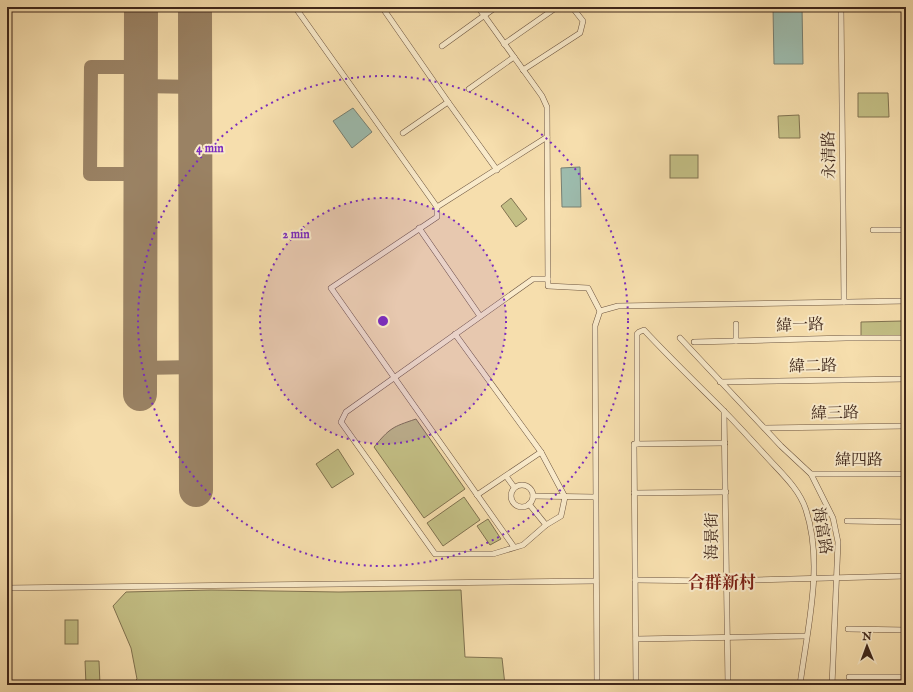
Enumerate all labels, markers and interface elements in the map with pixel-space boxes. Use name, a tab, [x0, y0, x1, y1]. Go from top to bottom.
street label: 永清路	[820, 131, 840, 179]
text: 4 min	[196, 141, 224, 156]
text: 2 min	[282, 227, 310, 242]
centre of rings	[376, 314, 390, 328]
street label: 緯一路	[776, 315, 824, 337]
street label: 緯二路	[789, 357, 837, 377]
street label: 緯三路	[811, 404, 859, 424]
street label: 緯四路	[835, 451, 883, 471]
street label: 海富路	[807, 506, 835, 556]
street label: 海景街	[703, 512, 723, 560]
district label: 合群新村	[688, 573, 756, 594]
north arrow	[847, 626, 887, 666]
text: N	[861, 630, 872, 644]

